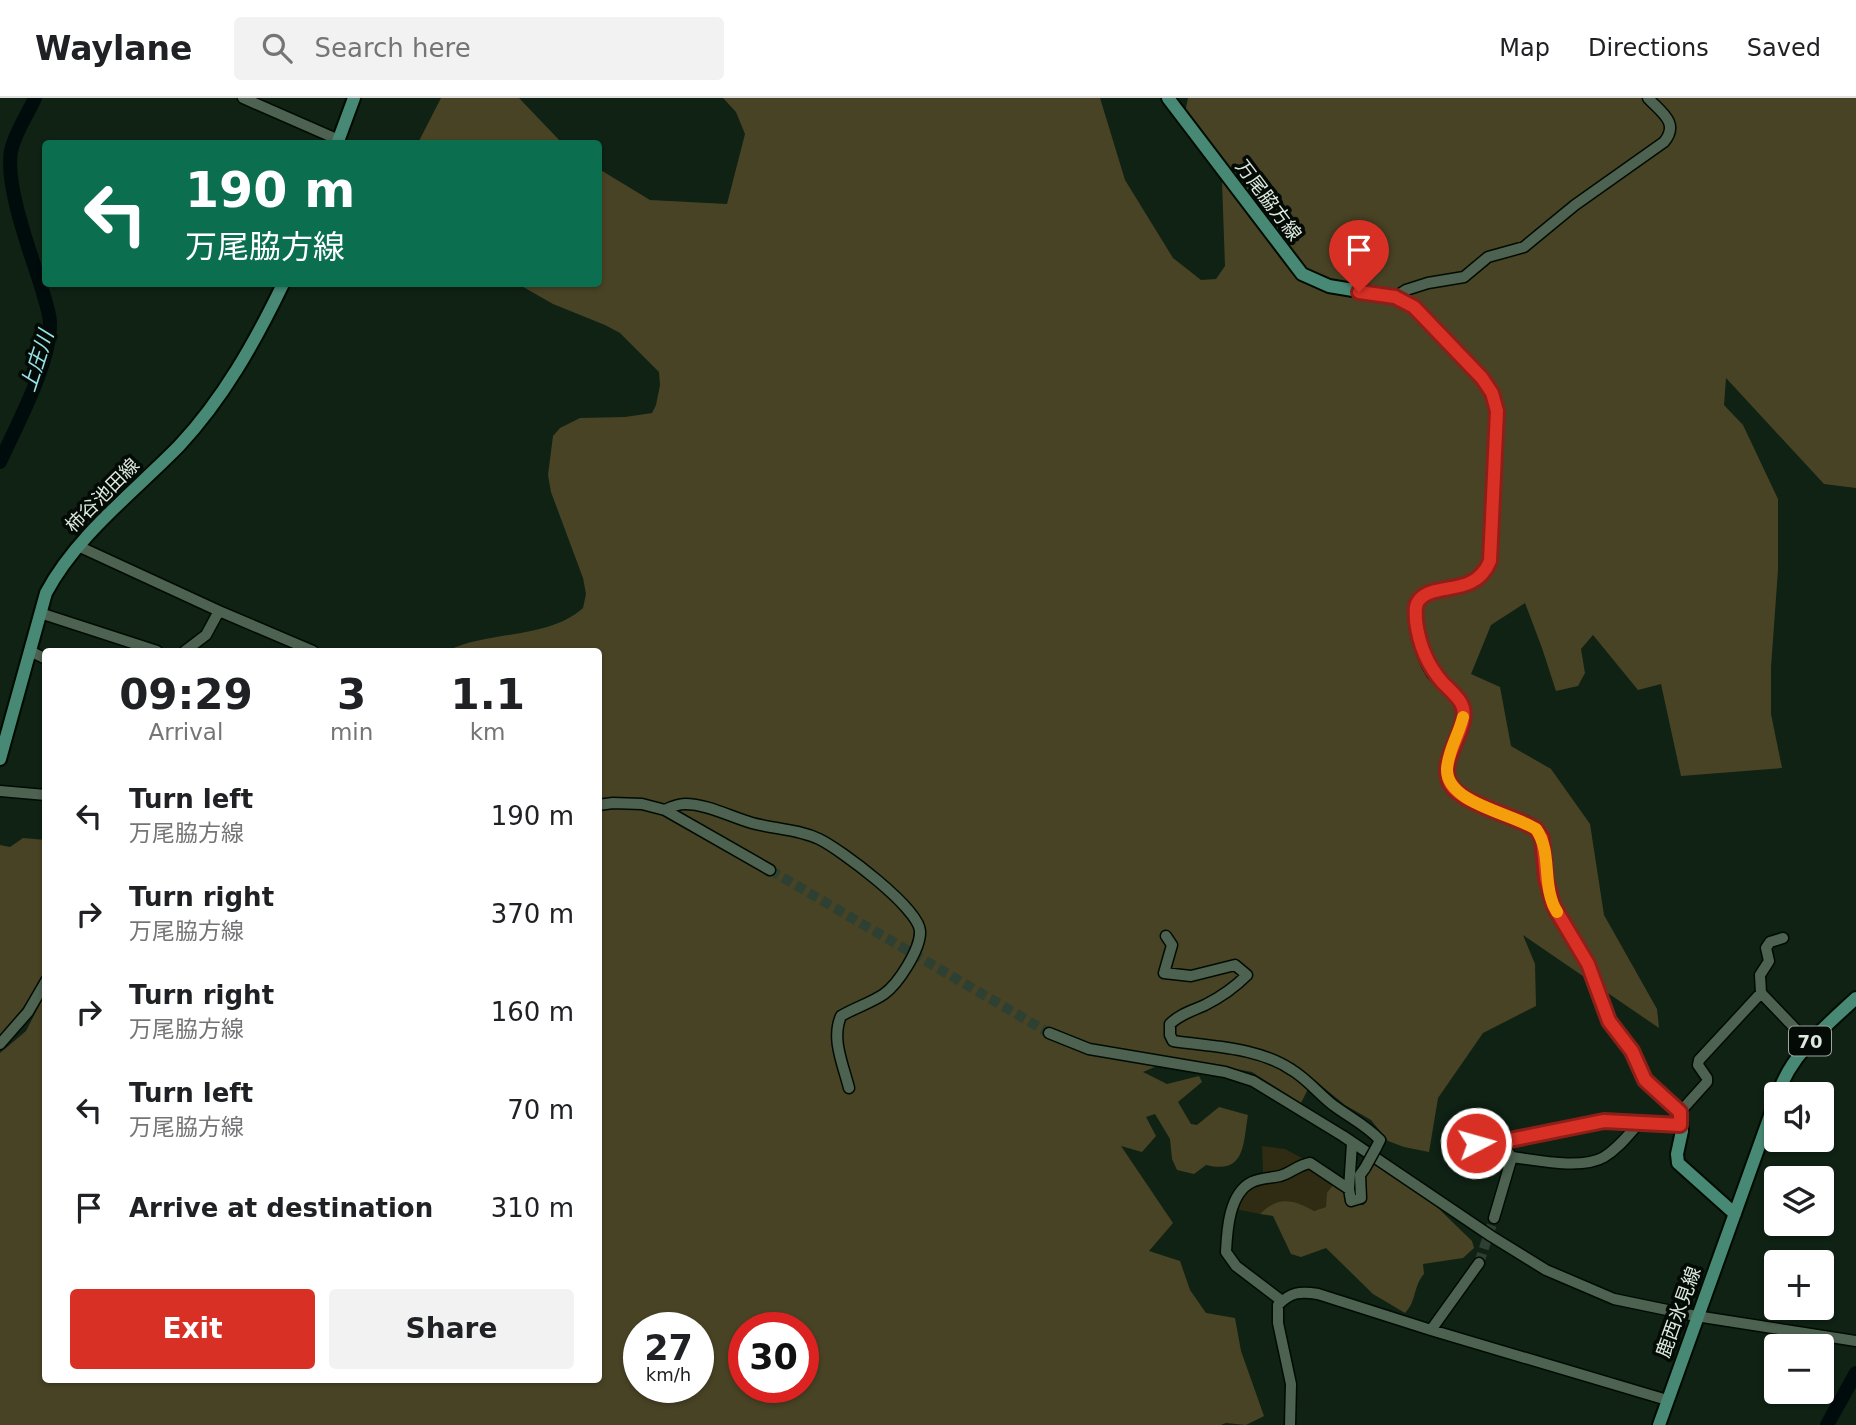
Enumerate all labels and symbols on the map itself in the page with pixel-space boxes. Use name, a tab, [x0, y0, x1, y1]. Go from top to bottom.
street label: 万尾脇方線	[1232, 155, 1306, 245]
pin	[1329, 220, 1389, 292]
water label: 上庄川	[16, 325, 59, 395]
street label: 柿谷池田線	[61, 454, 143, 536]
road number: 70	[1789, 1026, 1831, 1056]
position arrow	[1439, 1106, 1513, 1180]
street label: 鹿西氷見線	[1651, 1264, 1705, 1360]
speed limit sign: 30	[728, 1312, 819, 1403]

